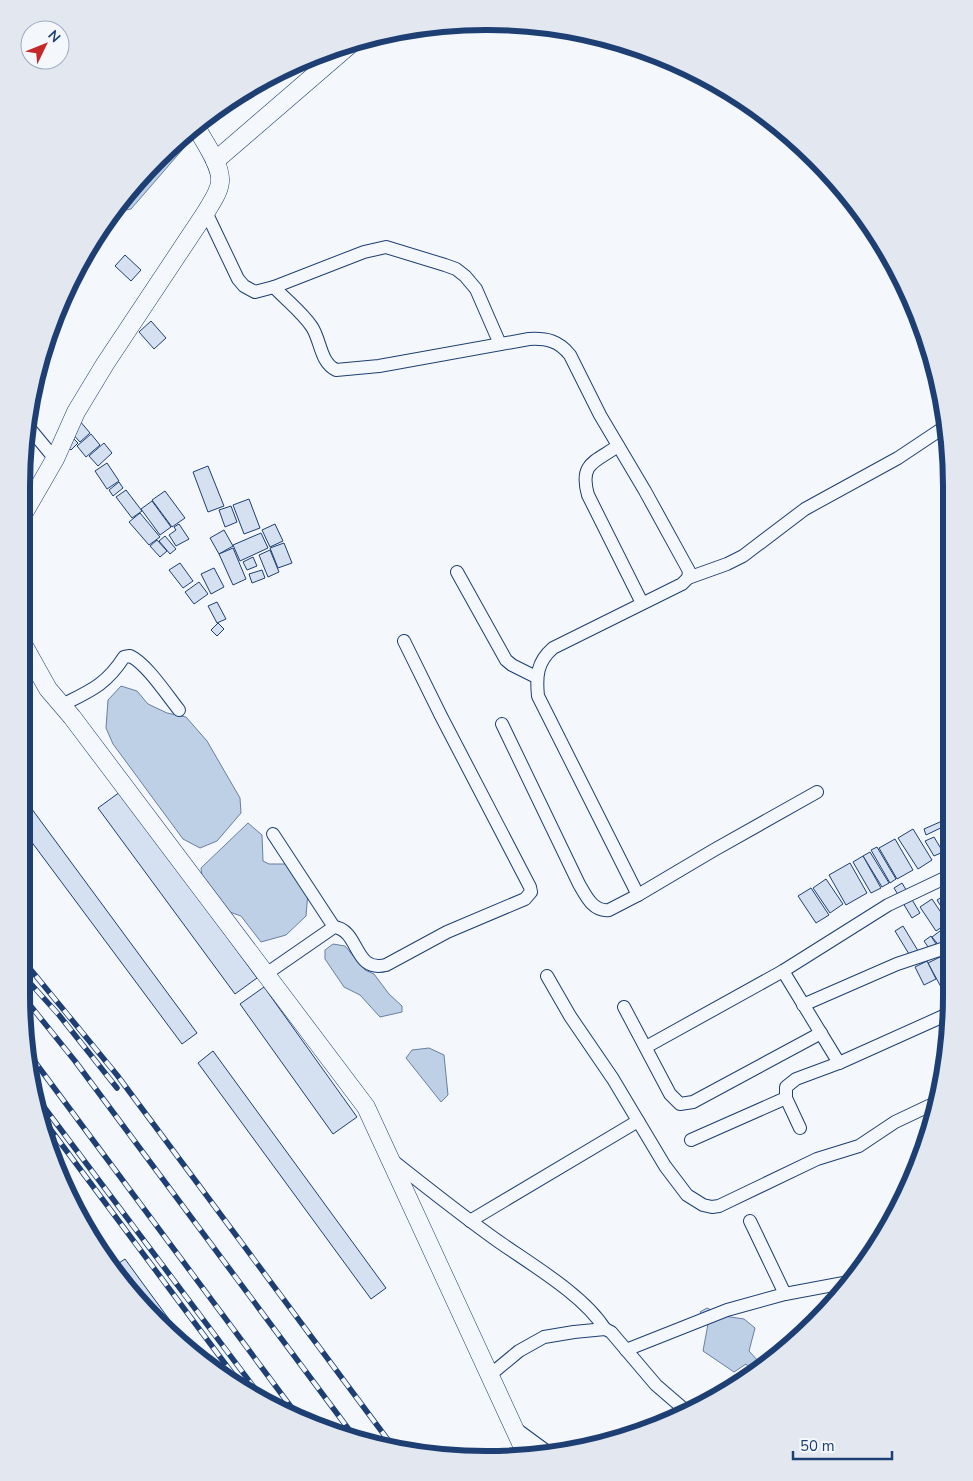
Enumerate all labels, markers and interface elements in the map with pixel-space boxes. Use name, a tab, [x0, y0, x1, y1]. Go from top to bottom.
north arrow	[20, 20, 70, 70]
text: N	[44, 26, 65, 47]
scale bar	[793, 1428, 892, 1460]
text: 50 m	[800, 1436, 835, 1456]

